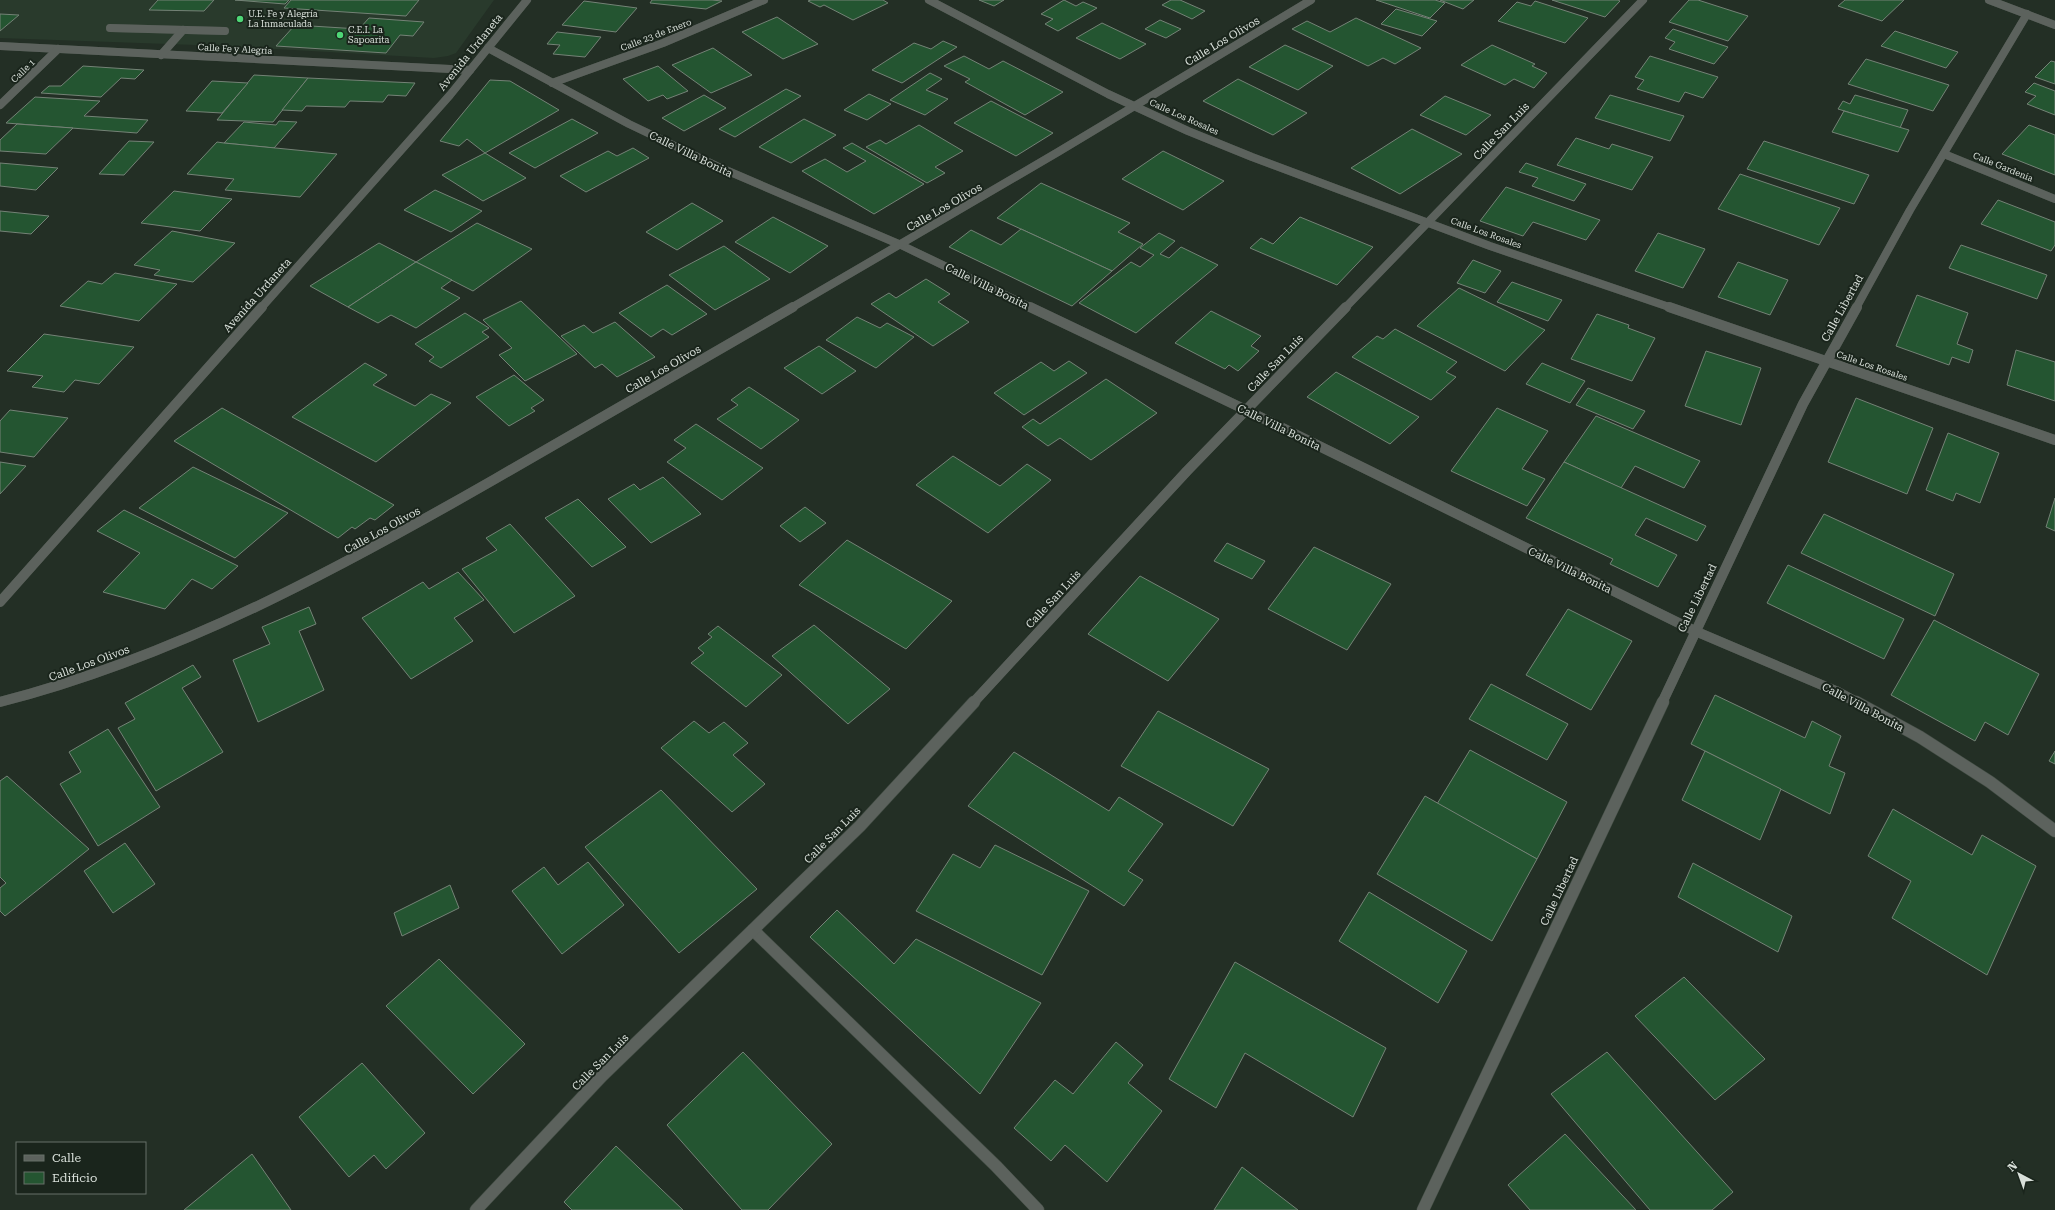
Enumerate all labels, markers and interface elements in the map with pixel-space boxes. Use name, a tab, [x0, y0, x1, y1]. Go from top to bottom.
place label: U.E. Fe y Alegría La Inmaculada	[248, 9, 318, 29]
street label: Avenida Urdaneta	[435, 11, 505, 93]
marker: U.E. Fe y Alegría La Inmaculada	[235, 14, 245, 24]
street label: Calle Los Olivos	[1183, 14, 1262, 69]
street label: Calle 23 de Enero	[619, 17, 693, 53]
place label: C.E.I. La Sapoarita	[348, 25, 390, 45]
marker: C.E.I. La Sapoarita	[335, 30, 345, 40]
street label: Calle Fe y Alegría	[197, 42, 273, 56]
street label: Calle 1	[9, 57, 37, 85]
street label: Calle Los Rosales	[1148, 97, 1220, 137]
street label: Calle San Luis	[1471, 100, 1532, 163]
street label: Calle Villa Bonita	[647, 129, 735, 180]
street label: Calle Gardenia	[1971, 150, 2035, 184]
street label: Calle Los Olivos	[904, 181, 984, 234]
street label: Calle Los Rosales	[1449, 216, 1523, 250]
street label: Avenida Urdaneta	[221, 256, 294, 335]
street label: Calle Villa Bonita	[943, 261, 1031, 312]
street label: Calle Libertad	[1819, 272, 1866, 344]
street label: Calle San Luis	[1245, 332, 1306, 395]
street label: Calle Los Olivos	[623, 343, 703, 396]
street label: Calle Los Rosales	[1835, 349, 1909, 383]
street label: Calle Villa Bonita	[1235, 402, 1323, 453]
street label: Calle Los Olivos	[342, 504, 423, 557]
street label: Calle Villa Bonita	[1526, 545, 1614, 596]
street label: Calle Libertad	[1675, 562, 1720, 635]
street label: Calle San Luis	[1023, 568, 1084, 631]
street label: Calle Los Olivos	[47, 643, 131, 684]
street label: Calle Villa Bonita	[1820, 680, 1906, 735]
street label: Calle San Luis	[801, 804, 863, 866]
street label: Calle Libertad	[1538, 855, 1581, 928]
street label: Calle San Luis	[569, 1031, 631, 1093]
legend	[16, 1142, 146, 1194]
text: Calle	[52, 1151, 82, 1165]
north arrow	[1999, 1154, 2039, 1194]
text: N	[2005, 1159, 2021, 1175]
text: Edificio	[52, 1171, 97, 1185]

